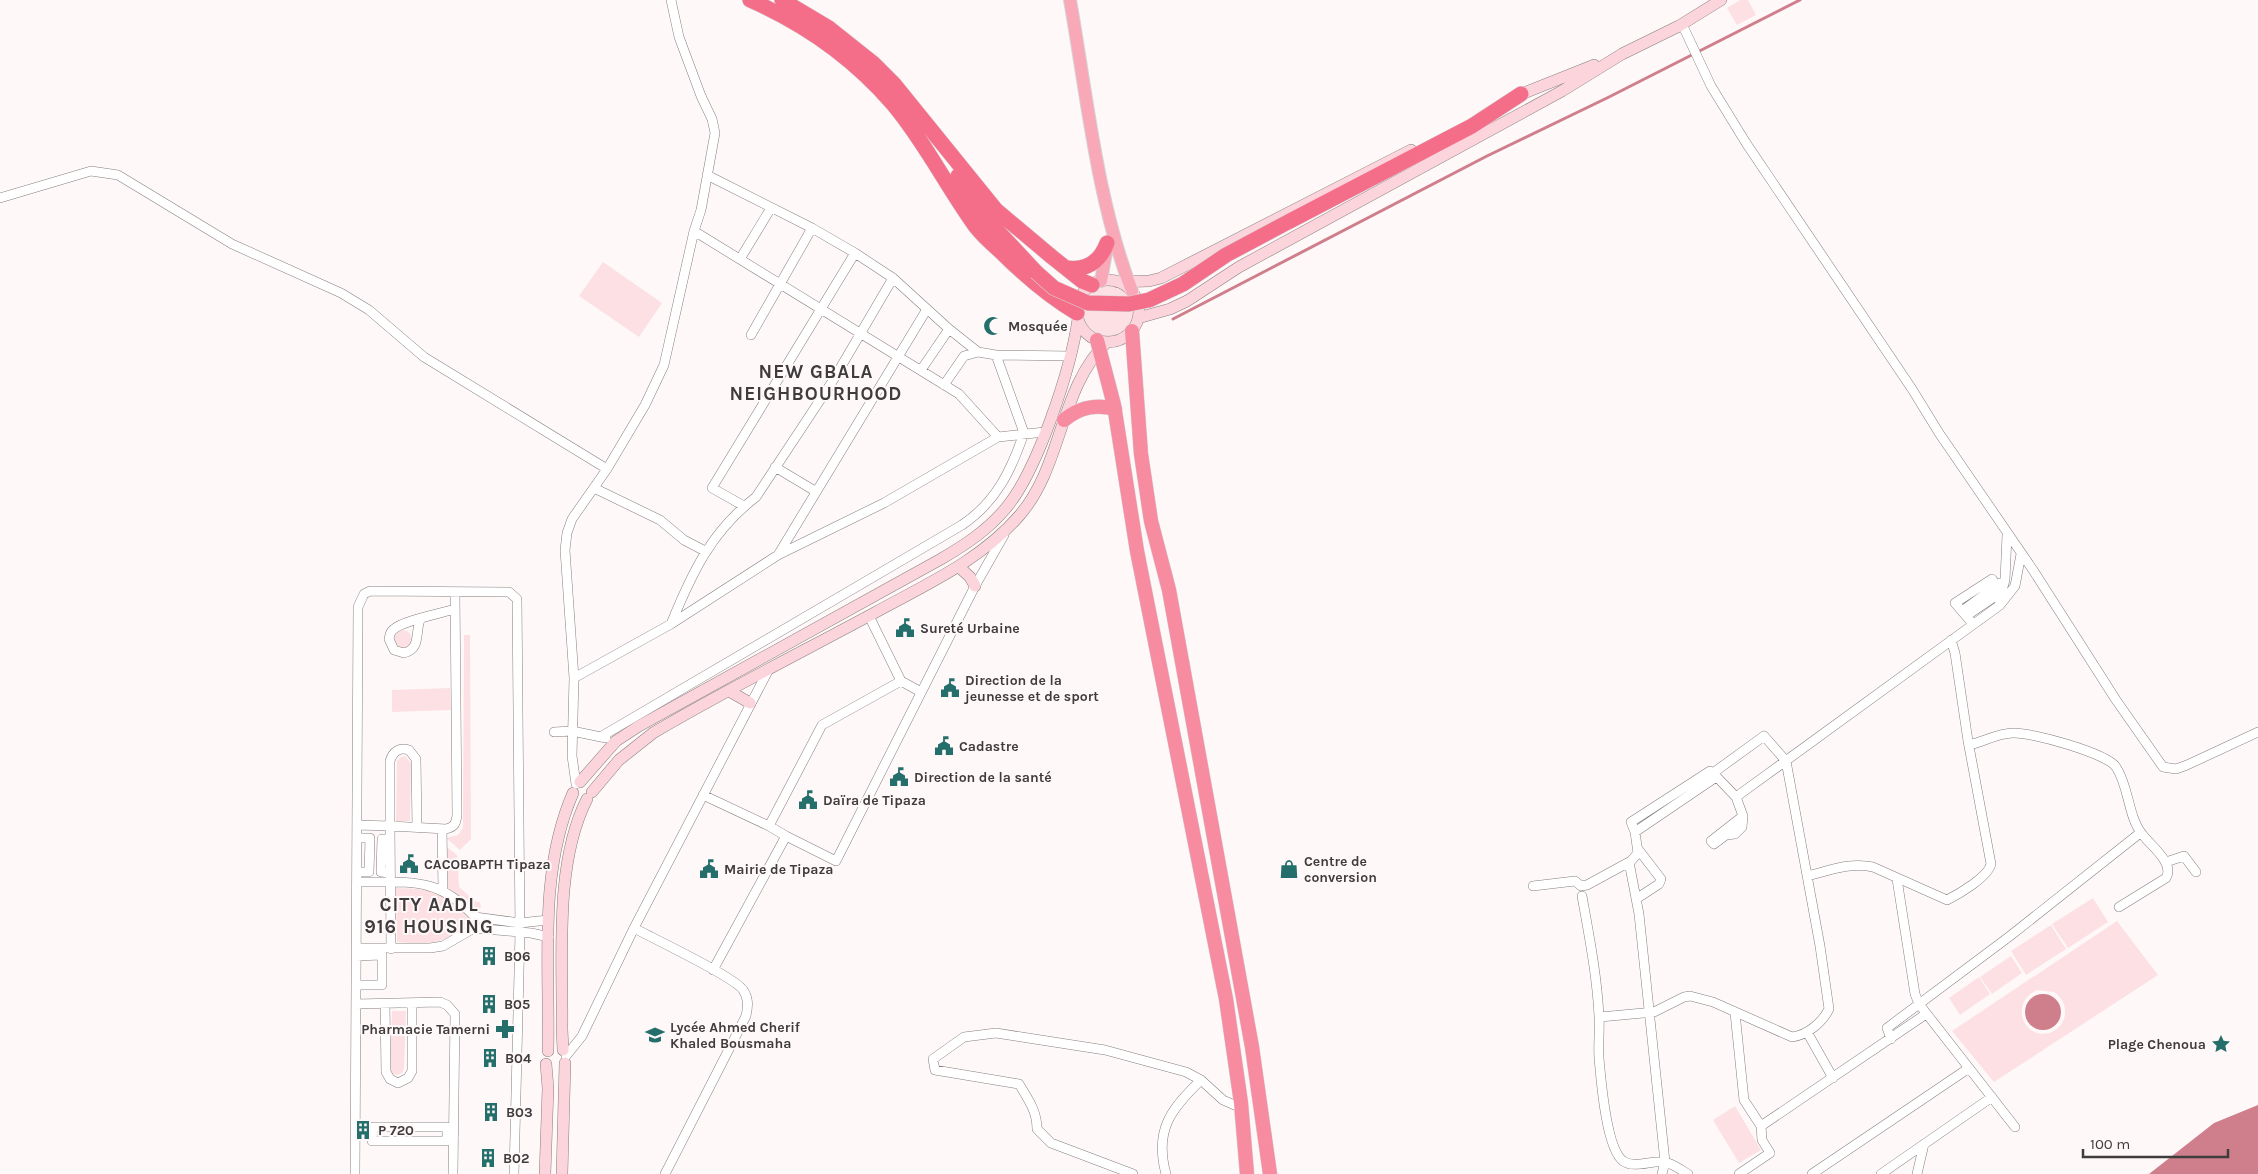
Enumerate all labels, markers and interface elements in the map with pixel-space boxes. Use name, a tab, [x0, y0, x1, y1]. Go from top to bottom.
mosque icon: Mosquée	[982, 315, 1004, 337]
place label: Mosquée	[1008, 318, 1068, 335]
district label: NEW GBALA NEIGHBOURHOOD	[730, 361, 902, 405]
public building icon: Sureté Urbaine	[894, 617, 916, 639]
place label: Sureté Urbaine	[920, 620, 1020, 637]
place label: Direction de la jeunesse et de sport	[963, 672, 1099, 705]
public building icon: Direction de la jeunesse et de sport	[939, 677, 961, 699]
public building icon: Cadastre	[933, 735, 955, 757]
place label: Cadastre	[959, 738, 1019, 755]
public building icon: Direction de la santé	[888, 766, 910, 788]
place label: Direction de la santé	[914, 769, 1052, 786]
public building icon: Daïra de Tipaza	[797, 789, 819, 811]
place label: Daïra de Tipaza	[823, 792, 926, 809]
public building icon: CACOBAPTH Tipaza	[398, 853, 420, 875]
place label: Centre de conversion	[1304, 853, 1377, 886]
place label: CACOBAPTH Tipaza	[424, 856, 551, 873]
public building icon: Mairie de Tipaza	[698, 858, 720, 880]
shop icon: Centre de conversion	[1278, 858, 1300, 880]
place label: Mairie de Tipaza	[724, 861, 834, 878]
district label: CITY AADL 916 HOUSING	[364, 894, 494, 938]
building icon: B06	[478, 945, 500, 967]
place label: B06	[504, 948, 530, 965]
building icon: B05	[478, 993, 500, 1015]
place label: B05	[504, 996, 530, 1013]
pharmacy icon: Pharmacie Tamerni	[494, 1018, 516, 1040]
place label: Lycée Ahmed Cherif Khaled Bousmaha	[670, 1019, 801, 1052]
place label: Pharmacie Tamerni	[361, 1021, 490, 1038]
school or university icon: Lycée Ahmed Cherif Khaled Bousmaha	[644, 1024, 666, 1046]
place icon: Plage Chenoua	[2210, 1033, 2232, 1055]
place label: Plage Chenoua	[2108, 1036, 2206, 1053]
building icon: B04	[479, 1047, 501, 1069]
place label: B04	[505, 1050, 532, 1067]
building icon: B03	[480, 1101, 502, 1123]
place label: B03	[506, 1104, 533, 1121]
building icon: P 720	[352, 1119, 374, 1141]
place label: P 720	[378, 1122, 414, 1139]
scale bar	[2083, 1126, 2228, 1158]
text: 100 m	[2090, 1135, 2130, 1153]
building icon: B02	[477, 1147, 499, 1169]
place label: B02	[503, 1150, 529, 1167]

